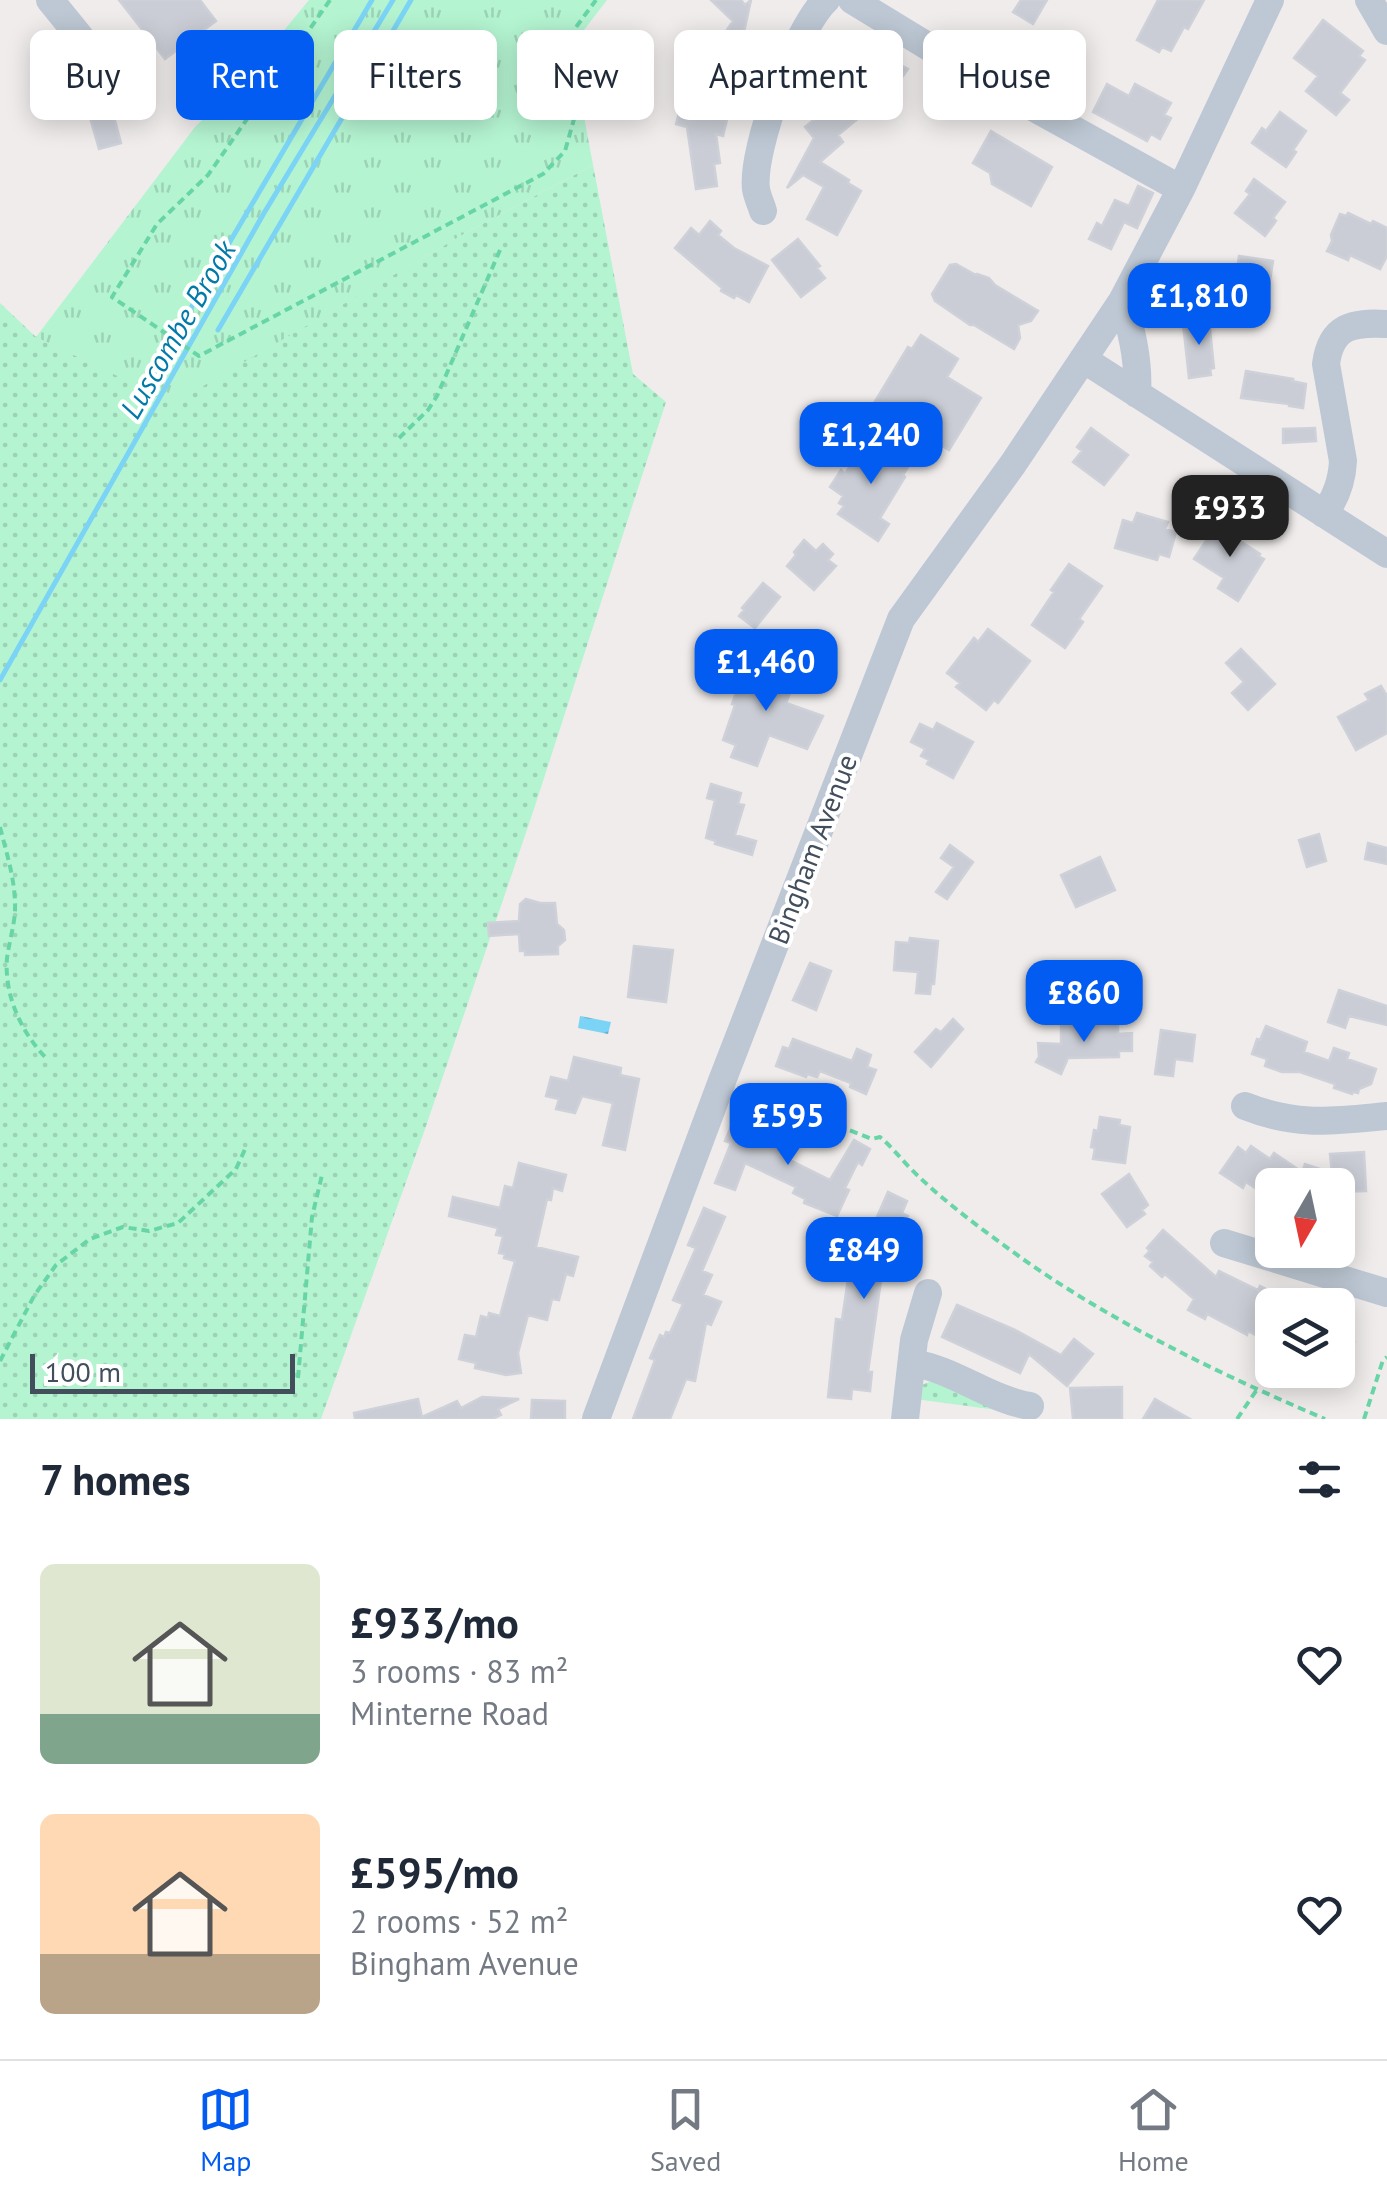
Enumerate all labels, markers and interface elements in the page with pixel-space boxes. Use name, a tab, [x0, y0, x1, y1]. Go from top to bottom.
chip: Buy	[30, 30, 156, 120]
chip: Rent	[176, 30, 314, 120]
chip: Filters	[334, 30, 497, 120]
chip: New	[517, 30, 654, 120]
chip: Apartment	[674, 30, 903, 120]
chip: House	[923, 30, 1086, 120]
water label: Luscombe Brook	[110, 232, 244, 425]
pin: £1,810	[1118, 263, 1280, 348]
text: £1,810	[1150, 274, 1248, 316]
pin: £1,240	[790, 402, 952, 487]
text: £1,240	[822, 413, 920, 455]
pin: £933	[1171, 475, 1289, 560]
text: £933	[1194, 486, 1266, 528]
pin: £1,460	[685, 629, 847, 714]
text: £1,460	[717, 640, 815, 682]
street label: Bingham Avenue	[759, 749, 865, 949]
pin: £860	[1025, 960, 1143, 1045]
text: £860	[1048, 971, 1120, 1013]
pin: £595	[729, 1083, 847, 1168]
text: £595	[752, 1094, 824, 1136]
north arrow	[1255, 1168, 1355, 1268]
map controls	[1255, 1168, 1355, 1388]
pin: £849	[805, 1217, 923, 1302]
text: £849	[828, 1228, 900, 1270]
button: layers	[1255, 1288, 1355, 1388]
scale bar	[30, 1349, 295, 1394]
text: 100 m	[45, 1353, 121, 1390]
text: 7 homes	[40, 1452, 191, 1507]
icon: filters	[1292, 1452, 1347, 1507]
text: £933/mo	[350, 1595, 519, 1650]
icon: home	[120, 1604, 240, 1724]
icon: heart	[1292, 1637, 1347, 1692]
text: 3 rooms · 83 m²	[350, 1650, 568, 1692]
text: Minterne Road	[350, 1692, 549, 1734]
text: £595/mo	[350, 1845, 519, 1900]
icon: home	[120, 1854, 240, 1974]
icon: heart	[1292, 1887, 1347, 1942]
text: 2 rooms · 52 m²	[350, 1900, 568, 1942]
text: Bingham Avenue	[350, 1942, 579, 1984]
tab: Map	[198, 2082, 253, 2179]
tab: Saved	[650, 2082, 721, 2179]
tab: Home	[1118, 2082, 1189, 2179]

